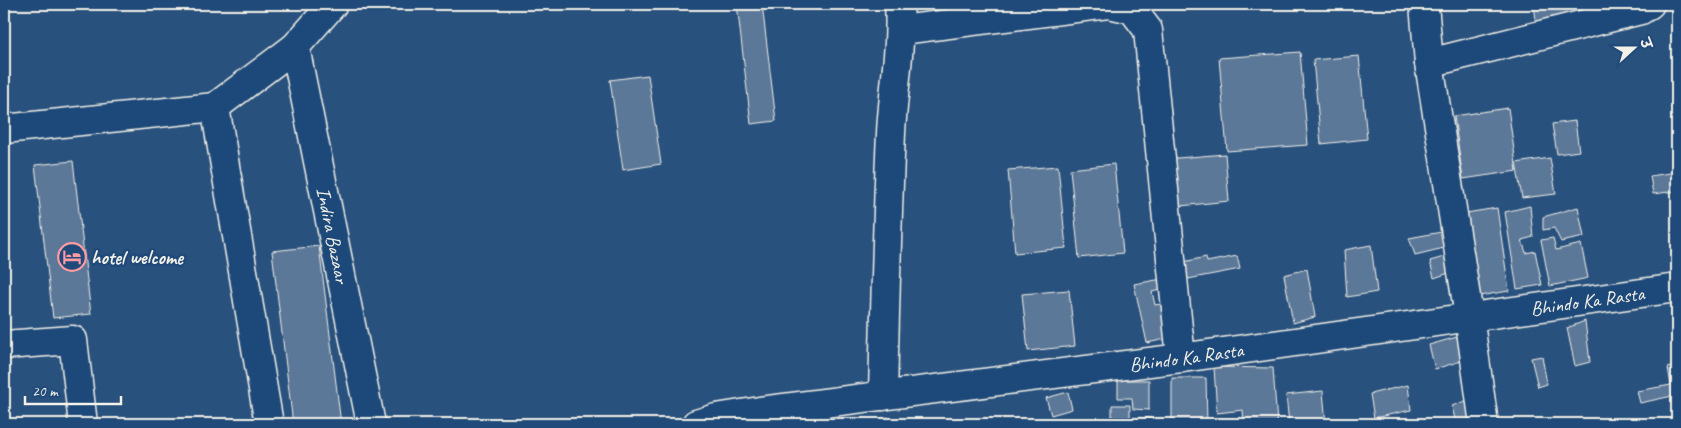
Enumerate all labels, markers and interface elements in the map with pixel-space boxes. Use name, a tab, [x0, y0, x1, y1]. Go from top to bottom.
north arrow	[1608, 22, 1658, 72]
text: उ	[1635, 34, 1656, 52]
street label: Indira Bazaar	[311, 185, 355, 287]
hotel icon: hotel welcome	[57, 242, 87, 272]
place label: hotel welcome	[91, 245, 184, 270]
street label: Bhindo Ka Rasta	[1529, 281, 1648, 322]
street label: Bhindo Ka Rasta	[1128, 337, 1247, 377]
scale bar	[25, 373, 121, 405]
text: 20 m	[32, 382, 59, 401]

